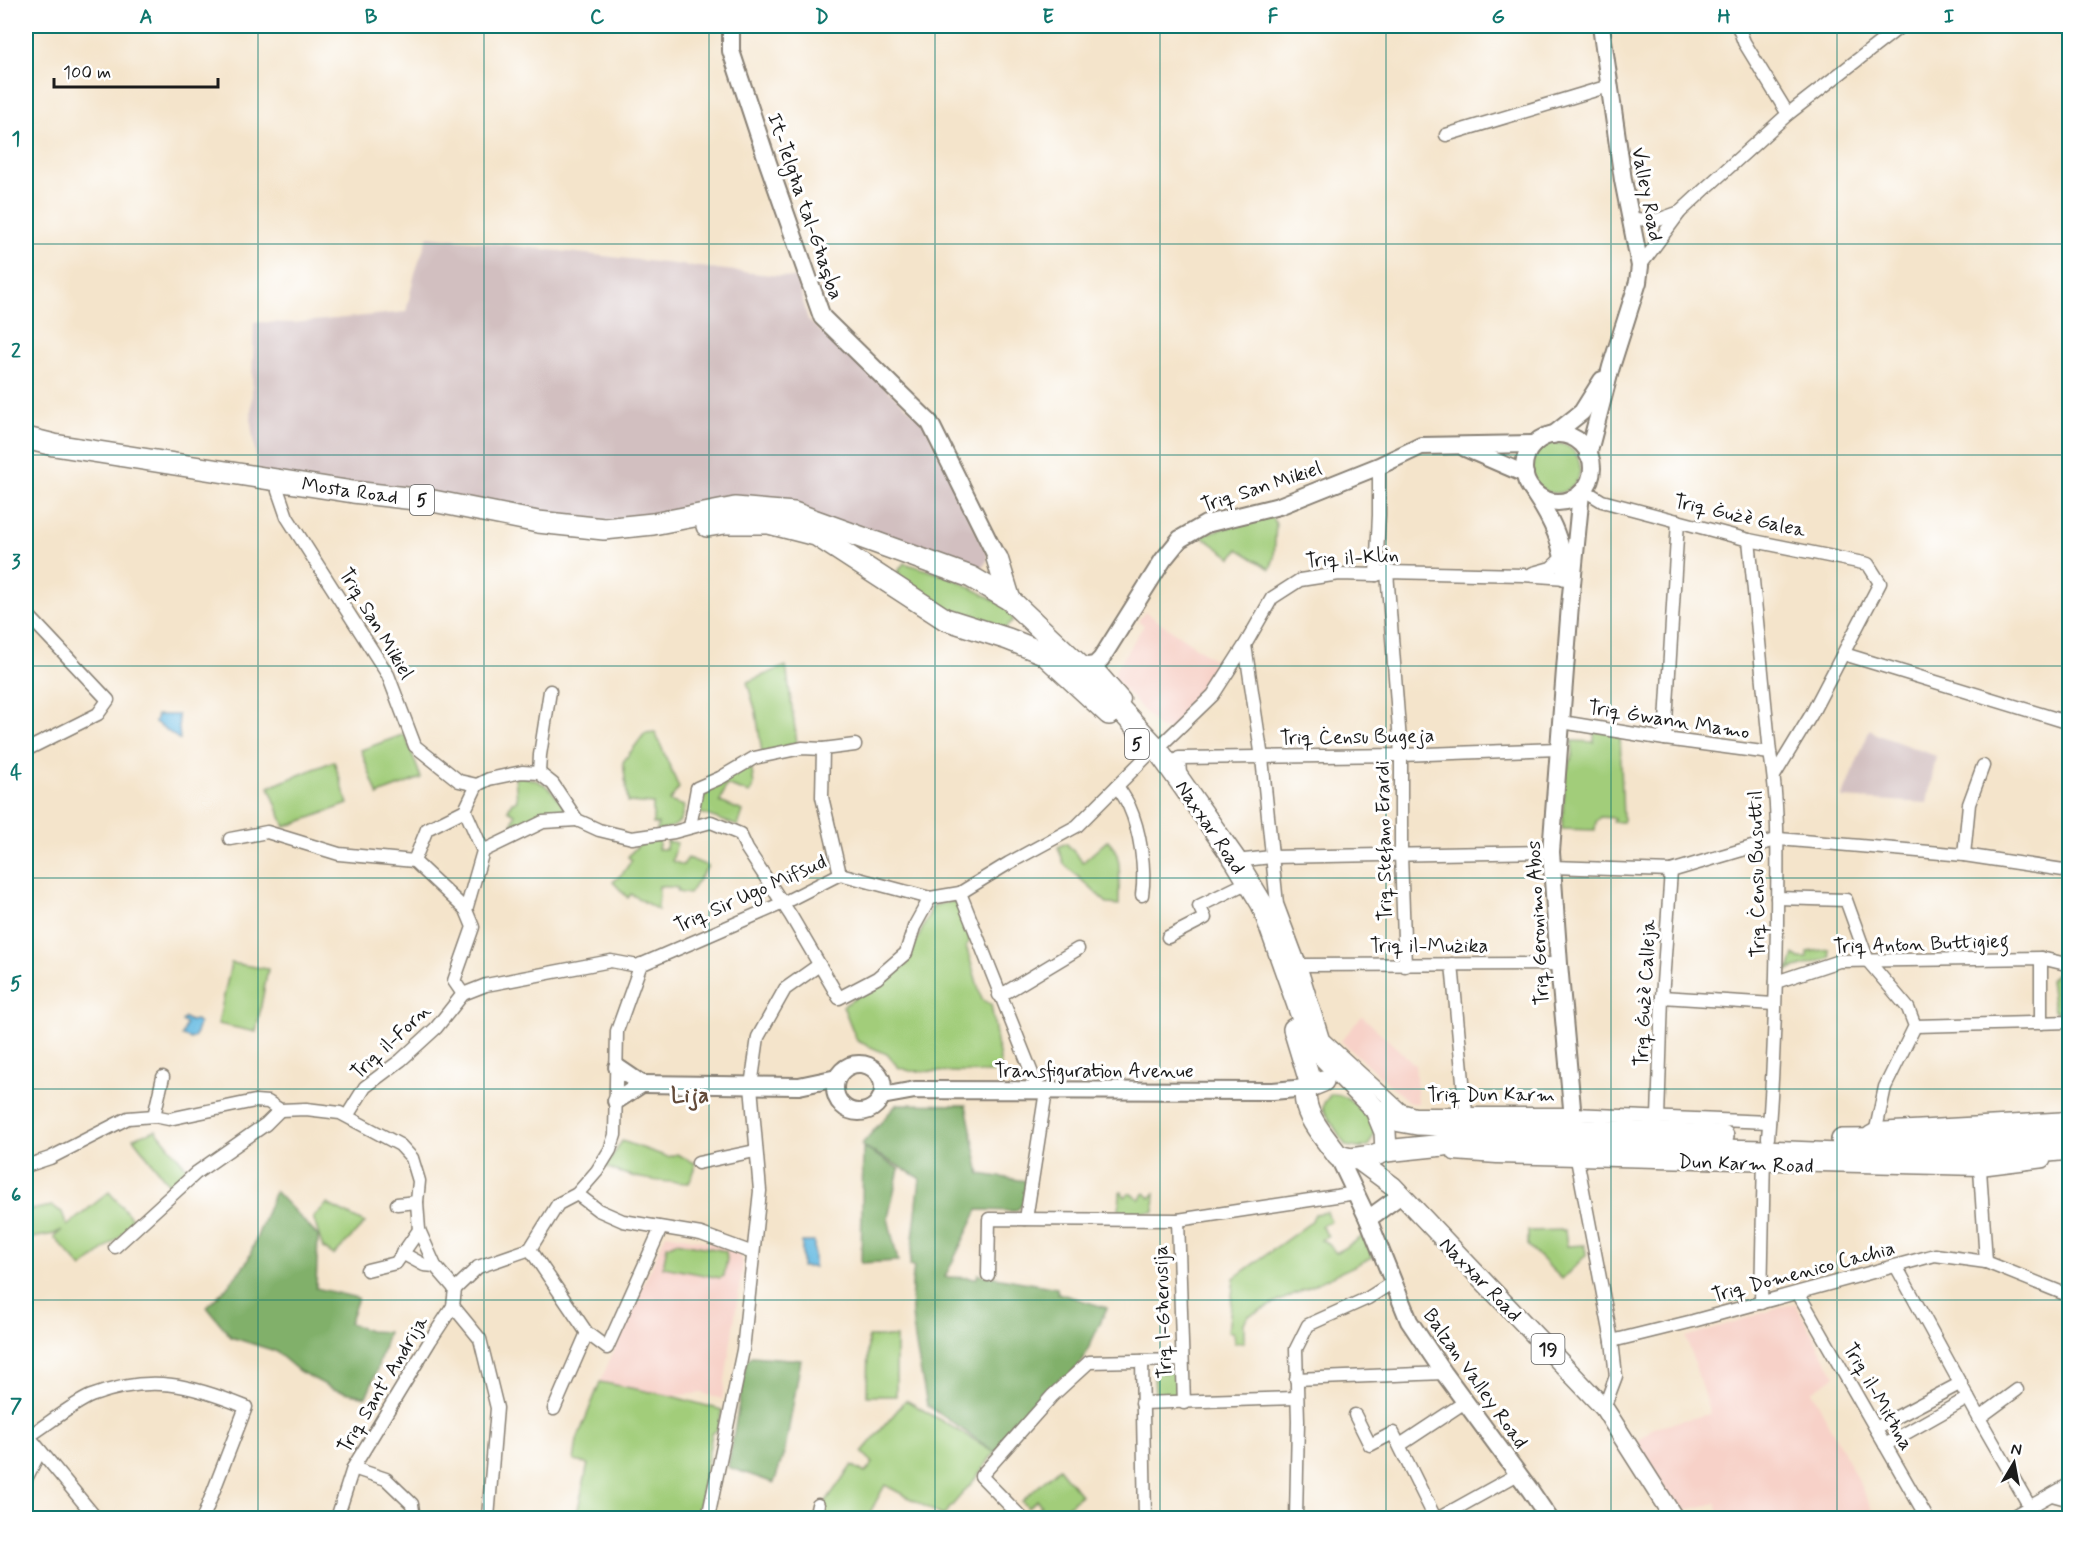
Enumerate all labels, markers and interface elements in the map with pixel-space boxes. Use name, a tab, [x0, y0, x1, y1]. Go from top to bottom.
text: A	[139, 4, 153, 31]
text: B	[365, 4, 378, 31]
text: C	[590, 4, 605, 31]
text: D	[815, 4, 829, 31]
text: E	[1042, 4, 1054, 31]
text: F	[1268, 4, 1279, 31]
text: G	[1491, 4, 1505, 31]
text: H	[1717, 4, 1731, 31]
text: I	[1944, 4, 1954, 31]
scale bar	[54, 51, 218, 89]
text: 100 m	[63, 61, 111, 85]
street label: It-Telgħa tal-Għaqba	[759, 110, 849, 304]
text: 1	[12, 126, 20, 153]
street label: Valley Road	[1624, 145, 1669, 244]
text: 2	[11, 338, 21, 365]
street label: Triq San Mikiel	[1198, 455, 1325, 520]
street label: Mosta Road	[300, 471, 400, 512]
road number: 5	[410, 485, 434, 515]
street label: Triq Ġużè Galea	[1671, 488, 1809, 545]
street label: Triq il-Klin	[1304, 542, 1400, 575]
text: 3	[11, 549, 21, 576]
street label: Triq San Mikiel	[332, 563, 420, 685]
street label: Triq Ġwann Mamo	[1586, 694, 1751, 747]
street label: Triq Ċensu Bugeja	[1279, 723, 1435, 752]
road number: 5	[1125, 729, 1149, 759]
text: 4	[10, 760, 22, 787]
street label: Triq Stefano Erardi	[1370, 761, 1399, 921]
street label: Naxxar Road	[1168, 775, 1251, 880]
street label: Triq Ċensu Busuttil	[1743, 790, 1772, 958]
street label: Triq Geronimo Abos	[1521, 840, 1556, 1006]
street label: Triq Sir Ugo Mifsud	[670, 849, 832, 941]
street label: Triq Ġużè Calleja	[1628, 918, 1663, 1067]
street label: Triq Anton Buttigieg	[1833, 928, 2009, 963]
street label: Triq il-Mużika	[1370, 933, 1488, 960]
text: 5	[10, 971, 22, 998]
street label: Triq il-Forn	[345, 998, 437, 1086]
street label: Transfiguration Avenue	[994, 1058, 1194, 1085]
district label: Lija	[671, 1082, 709, 1111]
street label: Triq Dun Karm	[1427, 1082, 1555, 1109]
street label: Dun Karm Road	[1678, 1149, 1814, 1180]
text: 6	[11, 1182, 21, 1209]
street label: Naxxar Road	[1433, 1232, 1527, 1328]
street label: Triq Domenico Cachia	[1709, 1235, 1898, 1310]
street label: Triq l-Għerusija	[1148, 1245, 1179, 1379]
street label: Balzan Valley Road	[1416, 1303, 1533, 1454]
street label: Triq Sant' Andrija	[332, 1310, 436, 1459]
road number: 19	[1532, 1334, 1564, 1364]
street label: Triq il-Mitħna	[1836, 1338, 1919, 1456]
text: 7	[10, 1393, 22, 1420]
north arrow	[1984, 1433, 2044, 1493]
text: N	[2009, 1438, 2023, 1461]

